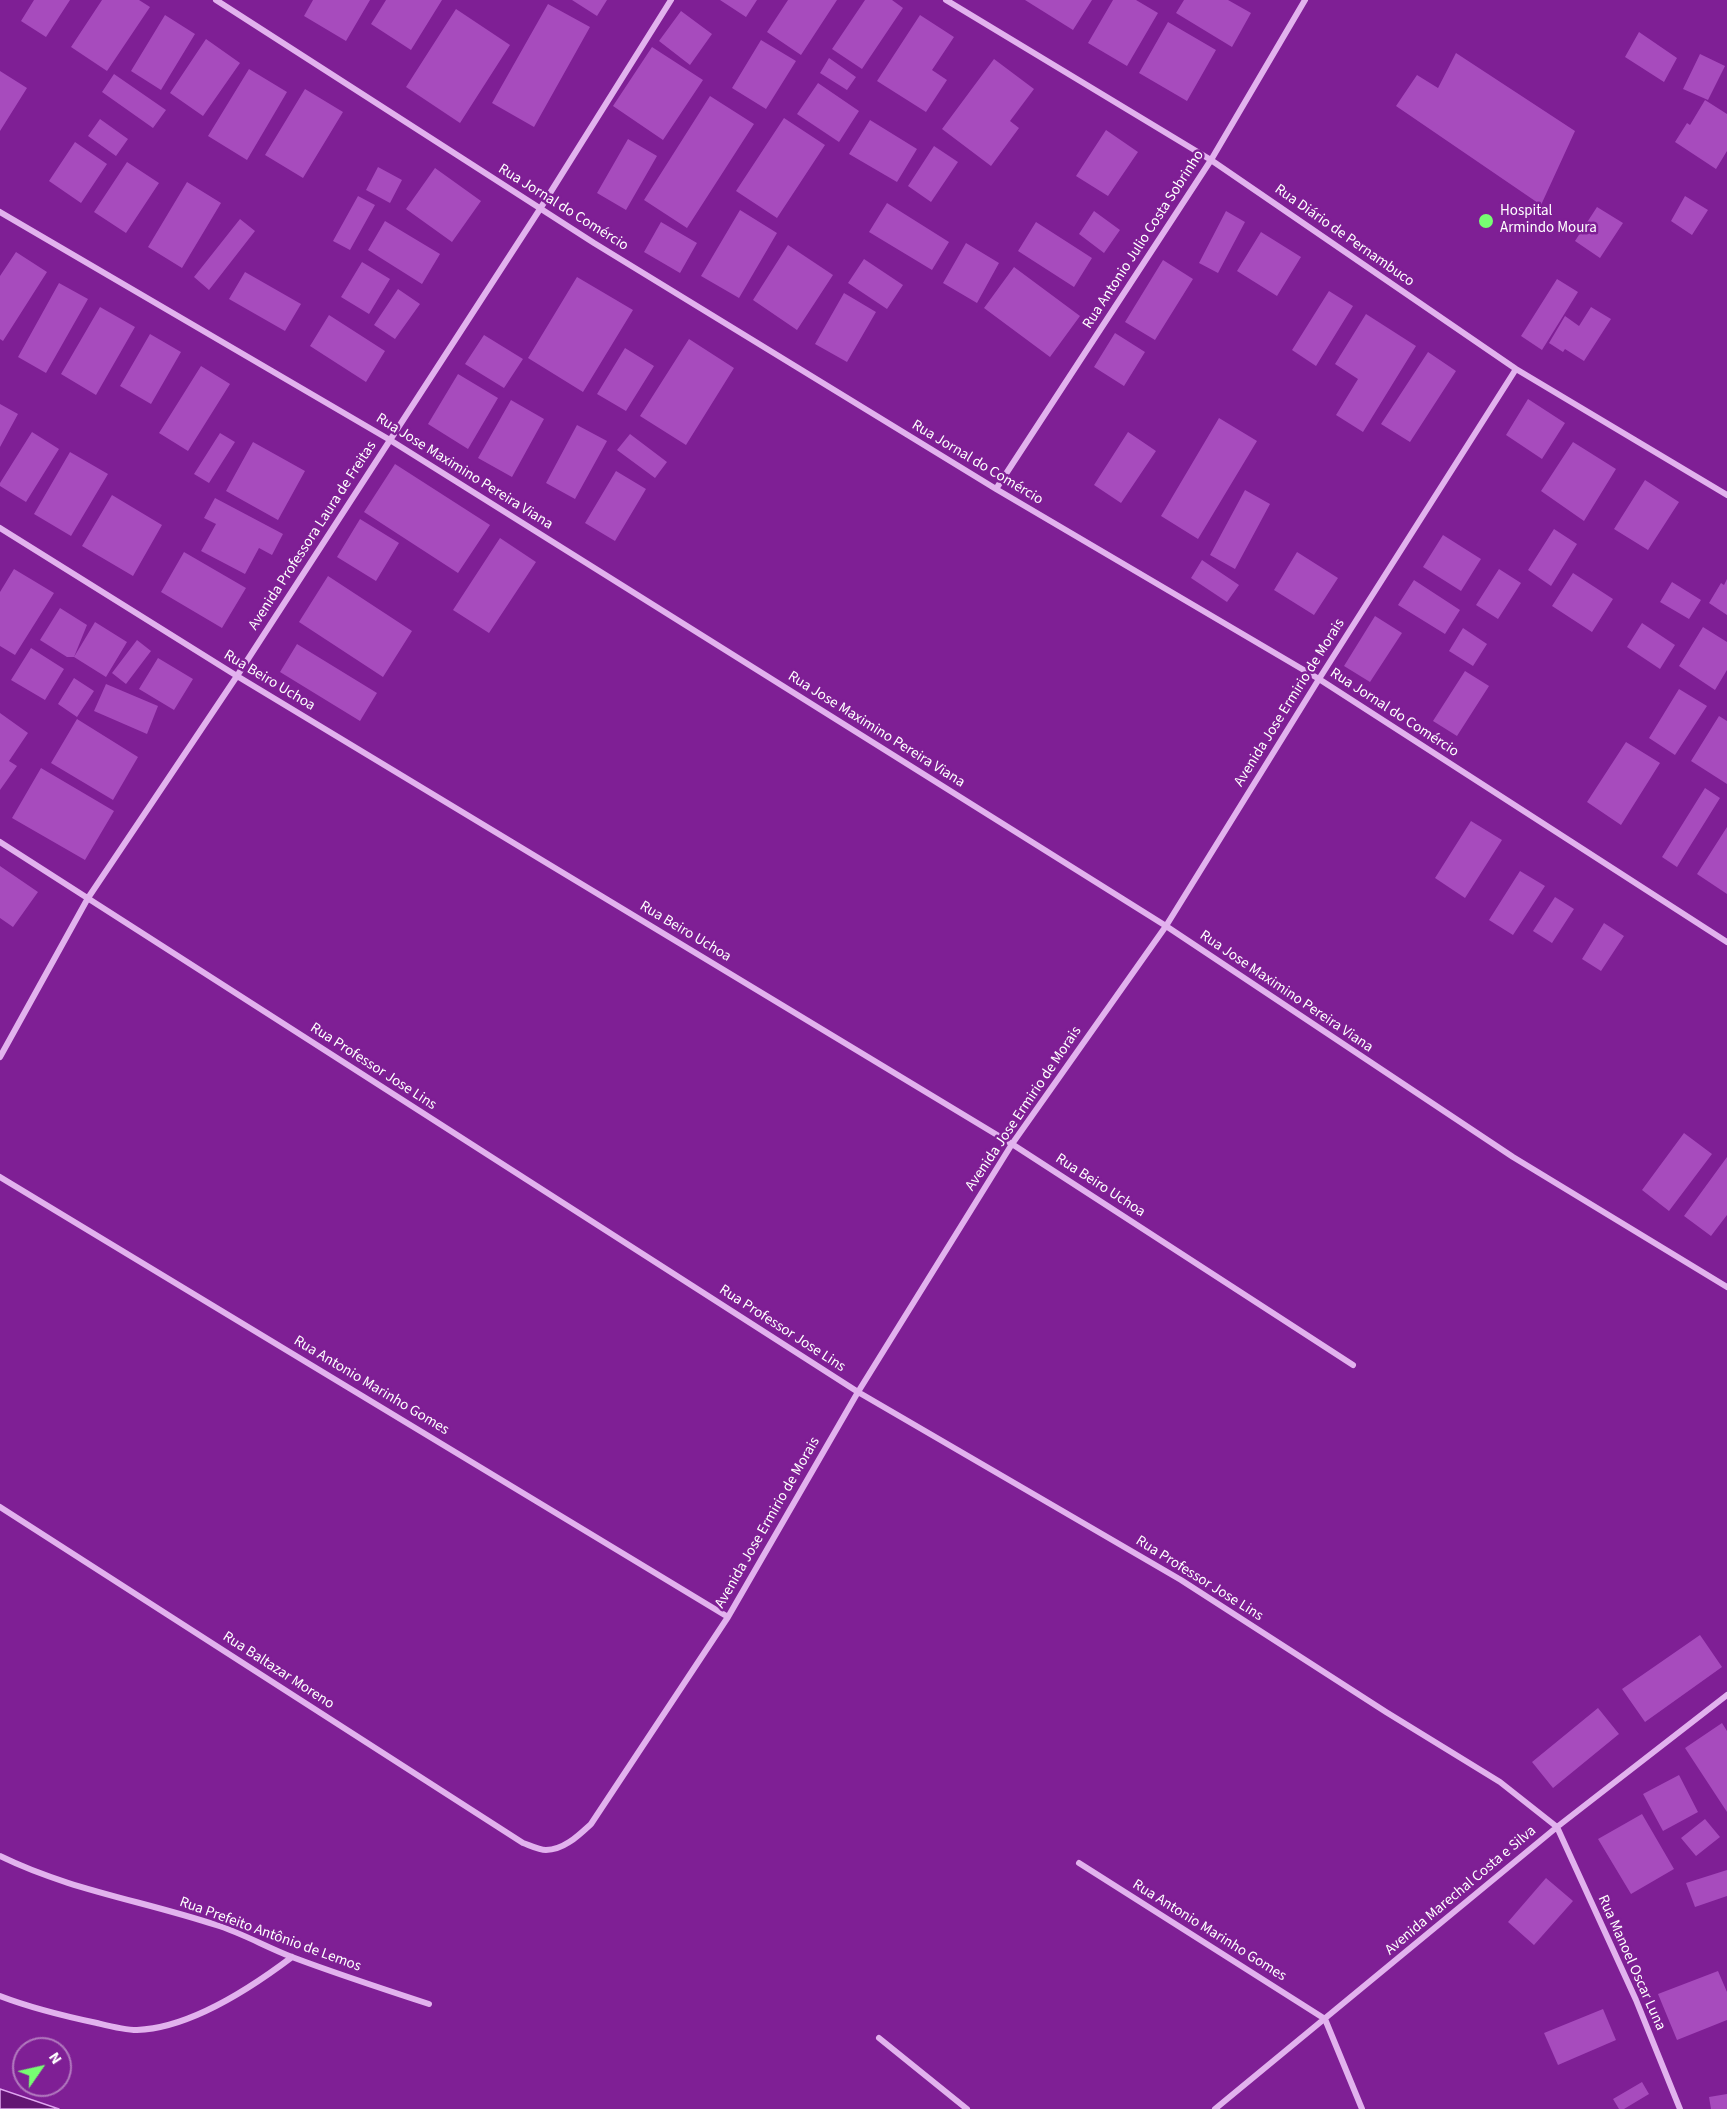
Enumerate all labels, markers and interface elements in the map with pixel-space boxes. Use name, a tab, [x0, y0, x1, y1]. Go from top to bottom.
street label: Rua Antonio Julio Costa Sobrinho	[1079, 147, 1209, 333]
street label: Rua Jornal do Comércio	[495, 161, 631, 255]
street label: Rua Diário de Pernambuco	[1271, 181, 1417, 291]
place label: Hospital Armindo Moura	[1500, 203, 1597, 238]
marker: Hospital Armindo Moura	[1477, 212, 1495, 230]
street label: Rua Jose Maximino Pereira Viana	[372, 410, 556, 534]
street label: Rua Jornal do Comércio	[908, 417, 1046, 509]
street label: Avenida Professora Laura de Freitas	[245, 438, 381, 634]
street label: Avenida Jose Ermirio de Morais	[1231, 616, 1349, 790]
street label: Rua Beiro Uchoa	[220, 647, 318, 715]
street label: Rua Jornal do Comércio	[1326, 665, 1462, 761]
street label: Rua Jose Maximino Pereira Viana	[784, 668, 968, 792]
street label: Rua Beiro Uchoa	[636, 898, 734, 966]
street label: Rua Jose Maximino Pereira Viana	[1196, 927, 1376, 1057]
street label: Rua Professor Jose Lins	[306, 1019, 440, 1115]
street label: Avenida Jose Ermirio de Morais	[962, 1023, 1086, 1195]
street label: Rua Beiro Uchoa	[1052, 1150, 1148, 1222]
street label: Rua Professor Jose Lins	[715, 1281, 849, 1377]
street label: Rua Antonio Marinho Gomes	[290, 1332, 452, 1440]
street label: Avenida Jose Ermirio de Morais	[712, 1434, 824, 1612]
street label: Rua Professor Jose Lins	[1132, 1532, 1266, 1626]
street label: Rua Baltazar Moreno	[219, 1628, 337, 1714]
street label: Avenida Marechal Costa e Silva	[1382, 1822, 1540, 1960]
street label: Rua Antonio Marinho Gomes	[1129, 1876, 1289, 1986]
street label: Rua Manoel Oscar Luna	[1593, 1893, 1669, 2033]
street label: Rua Prefeito Antônio de Lemos	[177, 1894, 363, 1976]
north arrow	[12, 2037, 72, 2097]
text: N	[43, 2047, 67, 2069]

